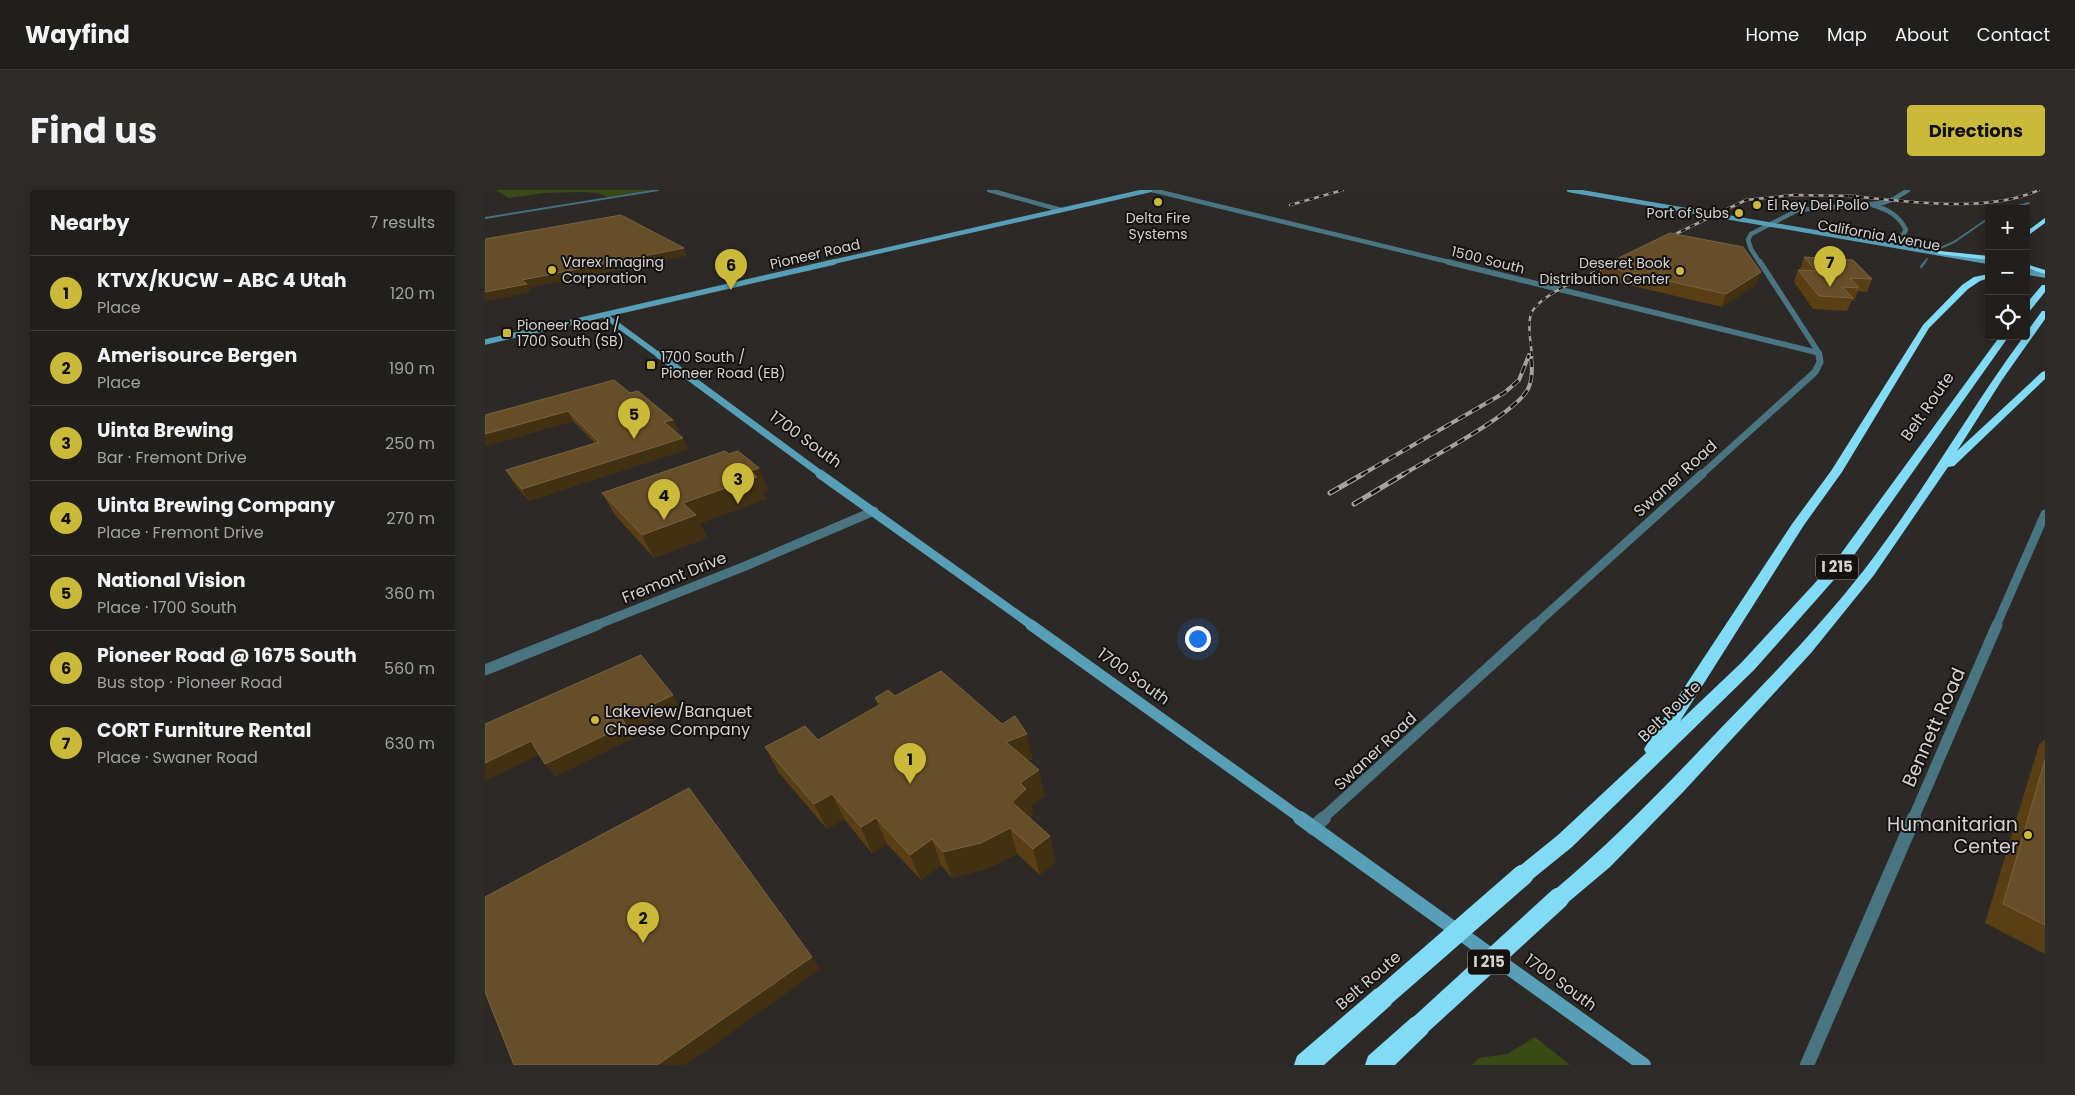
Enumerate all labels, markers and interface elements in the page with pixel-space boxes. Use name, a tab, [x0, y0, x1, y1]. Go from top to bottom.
text: Wayfind	[25, 18, 130, 51]
text: Home	[1745, 22, 1799, 47]
text: Map	[1827, 22, 1867, 47]
text: About	[1895, 22, 1949, 47]
text: Contact	[1977, 22, 2050, 47]
button: Directions	[1907, 105, 2045, 156]
text: Find us	[30, 106, 157, 155]
place label: El Rey Del Pollo	[1767, 195, 1869, 215]
marker: Delta Fire Systems	[1152, 196, 1164, 208]
marker: El Rey Del Pollo	[1751, 199, 1763, 211]
place label: Port of Subs	[1647, 203, 1729, 223]
map controls	[1985, 205, 2030, 340]
button: +	[1985, 205, 2030, 250]
marker: Port of Subs	[1733, 207, 1745, 219]
text: Nearby	[50, 208, 130, 237]
place label: Delta Fire Systems	[1126, 208, 1191, 244]
text: 7 results	[369, 211, 435, 234]
street label: California Avenue	[1816, 214, 1942, 256]
street label: Pioneer Road	[768, 234, 862, 274]
street label: 1500 South	[1449, 241, 1527, 279]
pin: 7	[1814, 246, 1846, 287]
pin: 6	[715, 249, 747, 290]
button: −	[1985, 250, 2030, 295]
place label: Varex Imaging Corporation	[562, 252, 664, 288]
place label: Deseret Book Distribution Center	[1540, 253, 1671, 289]
marker: Varex Imaging Corporation	[546, 264, 558, 276]
marker: Deseret Book Distribution Center	[1674, 265, 1686, 277]
text: KTVX/KUCW - ABC 4 Utah	[97, 267, 346, 294]
text: 1	[63, 282, 69, 305]
text: 120 m	[390, 282, 435, 305]
button: locate	[1985, 295, 2030, 340]
text: Place	[97, 296, 141, 319]
place label: Pioneer Road / 1700 South (SB)	[517, 315, 624, 351]
marker: Pioneer Road / 1700 South (SB)	[501, 327, 513, 339]
text: Amerisource Bergen	[97, 342, 297, 369]
place label: 1700 South / Pioneer Road (EB)	[661, 347, 785, 383]
text: 2	[61, 357, 71, 380]
text: 190 m	[389, 357, 435, 380]
marker: 1700 South / Pioneer Road (EB)	[645, 359, 657, 371]
street label: Belt Route	[1895, 367, 1960, 446]
text: Place	[97, 371, 141, 394]
pin: 5	[618, 398, 650, 439]
street label: 1700 South	[765, 405, 847, 473]
text: Uinta Brewing	[97, 417, 234, 444]
text: 3	[61, 432, 71, 455]
text: 250 m	[385, 432, 435, 455]
street label: Swaner Road	[1628, 435, 1722, 522]
text: Bar · Fremont Drive	[97, 446, 247, 469]
pin: 3	[722, 463, 754, 504]
pin: 4	[648, 479, 680, 520]
text: Uinta Brewing Company	[97, 492, 335, 519]
text: 4	[61, 507, 71, 530]
text: 270 m	[386, 507, 435, 530]
text: Place · Fremont Drive	[97, 521, 264, 544]
street label: Fremont Drive	[618, 546, 730, 609]
road number: I 215	[1816, 554, 1858, 580]
text: National Vision	[97, 567, 246, 594]
text: 5	[61, 582, 71, 605]
text: 360 m	[385, 582, 435, 605]
text: Place · 1700 South	[97, 596, 237, 619]
your location	[1185, 626, 1211, 652]
text: Pioneer Road @ 1675 South	[97, 642, 357, 669]
street label: 1700 South	[1093, 642, 1175, 710]
text: 6	[61, 657, 71, 680]
text: 560 m	[384, 657, 435, 680]
street label: Bennett Road	[1895, 663, 1972, 791]
text: Bus stop · Pioneer Road	[97, 671, 282, 694]
street label: Belt Route	[1633, 675, 1706, 747]
place label: Lakeview/Banquet Cheese Company	[605, 700, 752, 741]
street label: Swaner Road	[1329, 707, 1422, 796]
marker: Lakeview/Banquet Cheese Company	[589, 714, 601, 726]
text: CORT Furniture Rental	[97, 717, 311, 744]
text: 7	[62, 732, 70, 755]
text: 630 m	[385, 732, 435, 755]
pin: 1	[894, 743, 926, 784]
text: Place · Swaner Road	[97, 746, 258, 769]
place label: Humanitarian Center	[1887, 811, 2018, 860]
marker: Humanitarian Center	[2022, 829, 2034, 841]
pin: 2	[627, 902, 659, 943]
street label: Belt Route	[1331, 945, 1406, 1015]
street label: 1700 South	[1520, 948, 1602, 1016]
road number: I 215	[1468, 950, 1510, 974]

